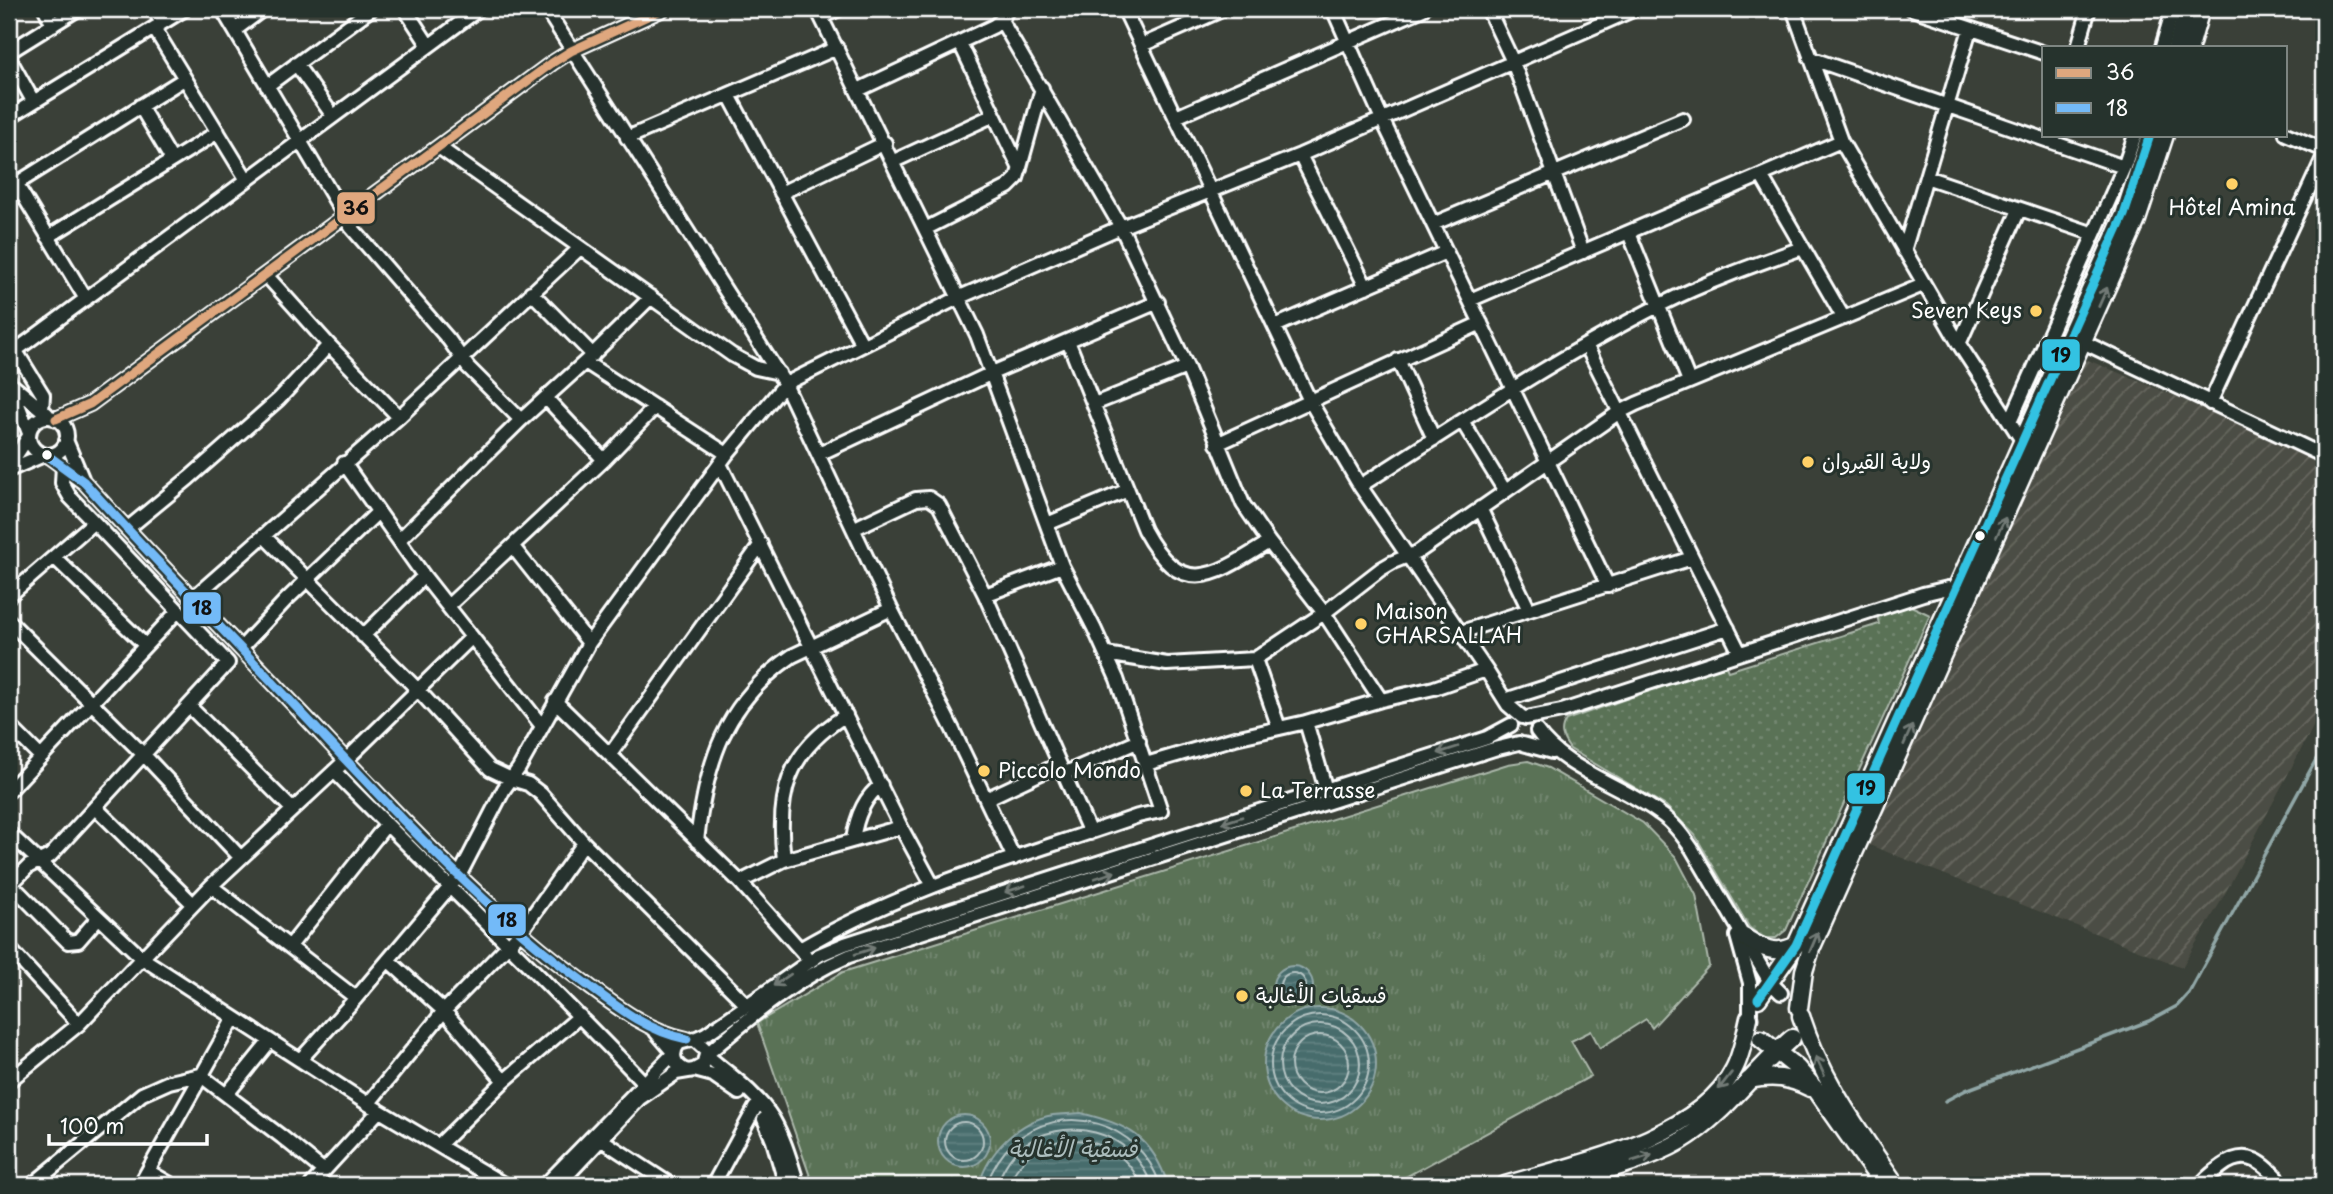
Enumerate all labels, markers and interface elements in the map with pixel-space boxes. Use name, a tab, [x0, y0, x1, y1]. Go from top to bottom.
legend	[2042, 46, 2288, 136]
text: 36	[2106, 55, 2135, 87]
text: 18	[2106, 91, 2129, 123]
marker: Hôtel Amina	[2224, 176, 2240, 192]
place label: Hôtel Amina	[2169, 190, 2296, 222]
line badge: 36	[336, 191, 376, 225]
text: 36	[343, 193, 369, 221]
one-way arrow	[2097, 287, 2110, 308]
place label: Seven Keys	[1911, 293, 2022, 325]
marker: Seven Keys	[2028, 303, 2044, 319]
line badge: 19	[2041, 338, 2081, 372]
text: 19	[2051, 340, 2071, 368]
place label: ولاية القيروان	[1822, 444, 1931, 476]
unlabelled marker	[40, 448, 54, 462]
marker: ولاية القيروان	[1800, 454, 1816, 470]
one-way arrow	[1995, 517, 2008, 538]
unlabelled marker	[1973, 529, 1987, 543]
line badge: 18	[182, 591, 222, 625]
text: 18	[192, 593, 213, 621]
place label: Maison GHARSALLAH	[1375, 594, 1522, 650]
marker: Maison GHARSALLAH	[1353, 616, 1369, 632]
one-way arrow	[1902, 725, 1915, 746]
one-way arrow	[1438, 745, 1460, 757]
place label: Piccolo Mondo	[998, 753, 1141, 785]
marker: Piccolo Mondo	[976, 763, 992, 779]
line badge: 19	[1846, 772, 1886, 805]
place label: La Terrasse	[1260, 773, 1376, 805]
text: 19	[1856, 773, 1876, 801]
marker: La Terrasse	[1238, 783, 1254, 799]
one-way arrow	[1221, 814, 1243, 827]
one-way arrow	[1093, 867, 1115, 880]
one-way arrow	[1005, 884, 1027, 897]
line badge: 18	[487, 903, 527, 937]
text: 18	[497, 905, 518, 933]
one-way arrow	[1809, 932, 1822, 954]
one-way arrow	[853, 944, 875, 956]
one-way arrow	[772, 973, 792, 987]
place label: فسقيات الأغالبة	[1256, 978, 1387, 1010]
marker: فسقيات الأغالبة	[1234, 988, 1250, 1004]
one-way arrow	[1813, 1056, 1826, 1077]
one-way arrow	[1718, 1071, 1732, 1090]
scale bar	[49, 1103, 206, 1147]
text: 100 m	[60, 1109, 124, 1141]
water label: فسقية الأغالبة	[1009, 1130, 1139, 1165]
one-way arrow	[1631, 1150, 1653, 1163]

